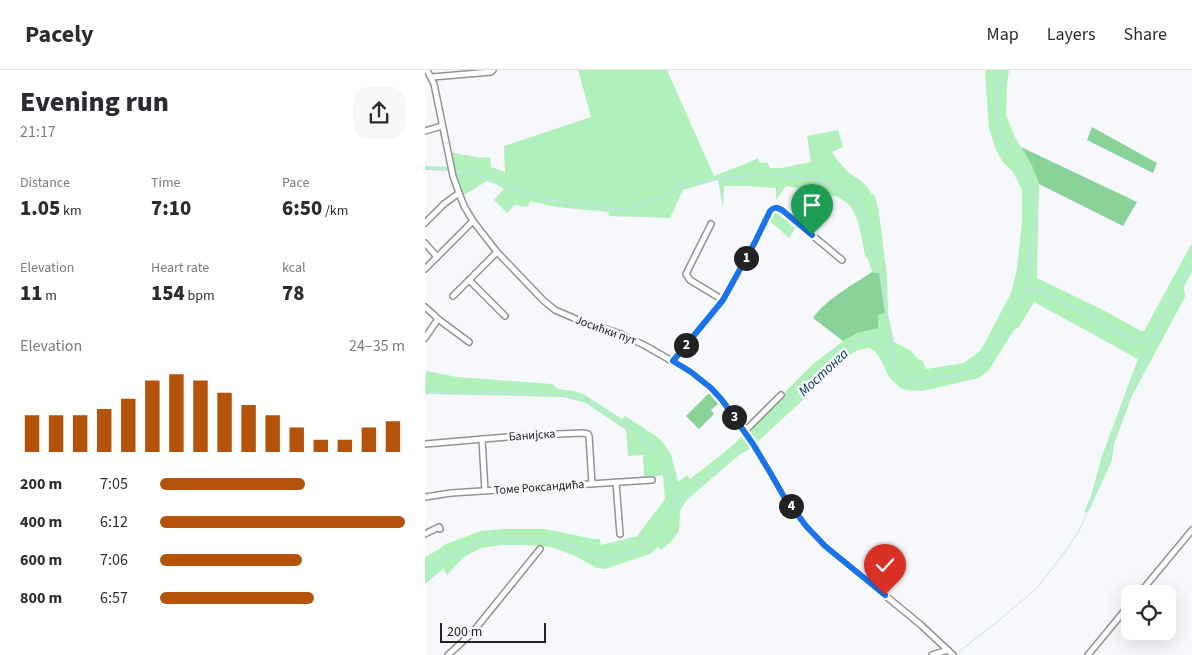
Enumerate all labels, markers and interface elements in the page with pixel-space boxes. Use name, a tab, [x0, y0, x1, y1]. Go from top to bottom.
text: Pacely	[25, 17, 94, 52]
text: Map	[987, 22, 1019, 47]
text: Layers	[1047, 22, 1096, 47]
text: Share	[1124, 22, 1167, 47]
text: Evening run	[20, 82, 169, 122]
button: share	[353, 87, 405, 139]
text: 21:17	[20, 121, 56, 143]
text: Distance	[20, 173, 70, 193]
text: Time	[151, 173, 181, 193]
text: Pace	[282, 173, 309, 193]
pin	[791, 184, 833, 235]
icon: arrive	[798, 191, 826, 219]
text: 1.05	[20, 193, 60, 223]
text: 7:10	[151, 193, 191, 223]
text: 6:50	[282, 193, 322, 223]
text: km	[60, 201, 82, 221]
text: /km	[322, 201, 348, 221]
pin: 1	[733, 246, 759, 270]
text: 1	[743, 248, 750, 268]
text: Elevation	[20, 258, 75, 278]
text: Heart rate	[151, 258, 209, 278]
text: kcal	[282, 258, 306, 278]
text: 11	[20, 278, 42, 308]
text: 154	[151, 278, 185, 308]
text: 78	[282, 278, 304, 308]
text: m	[42, 286, 57, 306]
text: bpm	[185, 286, 215, 306]
street label: Јосићки пут	[573, 312, 639, 350]
pin: 2	[673, 332, 699, 358]
text: Elevation	[20, 335, 82, 357]
text: 24–35 m	[349, 335, 405, 357]
text: 2	[683, 335, 690, 355]
water label: Мостонга	[794, 344, 854, 401]
pin: 3	[721, 404, 747, 430]
text: 3	[731, 407, 738, 427]
street label: Банијска	[508, 425, 556, 446]
text: 200 m	[20, 473, 62, 495]
text: 7:05	[100, 473, 128, 495]
street label: Томе Роксандића	[493, 476, 585, 499]
pin: 4	[779, 494, 803, 518]
text: 4	[788, 496, 795, 516]
text: 400 m	[20, 511, 62, 533]
text: 6:12	[100, 511, 128, 533]
pin	[864, 544, 906, 595]
text: 600 m	[20, 549, 62, 571]
text: 7:06	[100, 549, 128, 571]
icon: check	[871, 551, 899, 579]
map controls	[1121, 585, 1176, 640]
button: locate	[1121, 585, 1176, 640]
text: 800 m	[20, 587, 62, 609]
text: 6:57	[100, 587, 128, 609]
scale bar	[440, 620, 546, 643]
text: 200 m	[447, 622, 482, 642]

